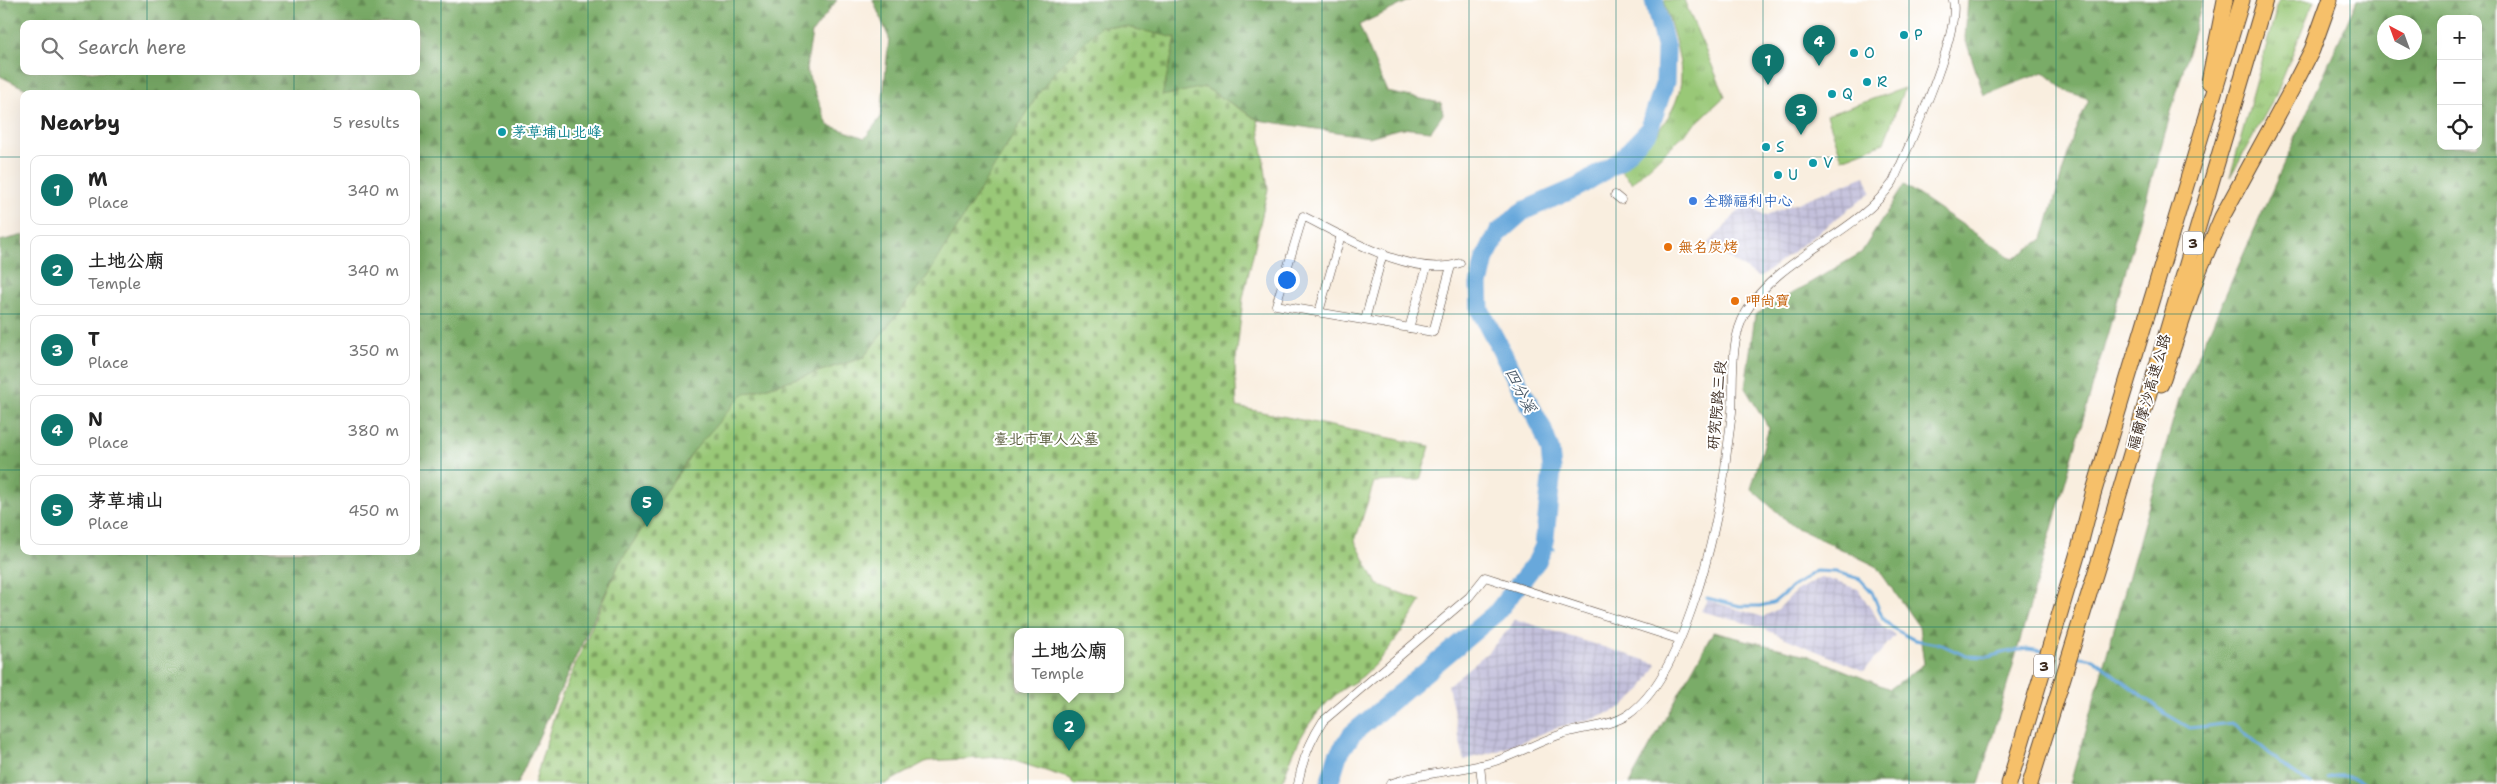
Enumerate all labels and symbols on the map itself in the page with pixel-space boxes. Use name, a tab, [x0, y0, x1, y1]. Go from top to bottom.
north arrow	[2377, 15, 2422, 60]
pin: 4	[1803, 25, 1835, 66]
place label: P	[1914, 25, 1923, 45]
marker: P	[1898, 29, 1910, 41]
place label: O	[1864, 43, 1875, 63]
pin: 1	[1752, 44, 1784, 85]
marker: O	[1848, 47, 1860, 59]
place label: R	[1877, 72, 1887, 92]
marker: R	[1861, 76, 1873, 88]
place label: Q	[1842, 84, 1853, 104]
marker: Q	[1826, 88, 1838, 100]
pin: 3	[1785, 94, 1817, 135]
place label: 茅草埔山北峰	[512, 122, 602, 142]
marker: 茅草埔山北峰	[496, 126, 508, 138]
place label: S	[1776, 137, 1784, 157]
marker: S	[1760, 141, 1772, 153]
place label: V	[1823, 153, 1833, 173]
marker: V	[1807, 157, 1819, 169]
place label: U	[1788, 165, 1798, 185]
marker: U	[1772, 169, 1784, 181]
place label: 全聯福利中心	[1703, 191, 1793, 211]
marker: 全聯福利中心	[1687, 195, 1699, 207]
road number: 3	[2183, 232, 2203, 254]
place label: 無名炭烤	[1678, 237, 1738, 257]
marker: 無名炭烤	[1662, 241, 1674, 253]
your location	[1274, 267, 1300, 293]
place label: 呷尚寶	[1745, 291, 1790, 311]
marker: 呷尚寶	[1729, 295, 1741, 307]
street label: 福爾摩沙高速公路	[2123, 332, 2175, 452]
street label: 研究院路三段	[1703, 359, 1731, 451]
water label: 四分溪	[1500, 364, 1541, 417]
park label: 臺北市軍人公墓	[993, 429, 1099, 449]
pin: 5	[631, 486, 663, 527]
road number: 3	[2034, 654, 2054, 678]
pin: 2	[1053, 710, 1085, 751]

